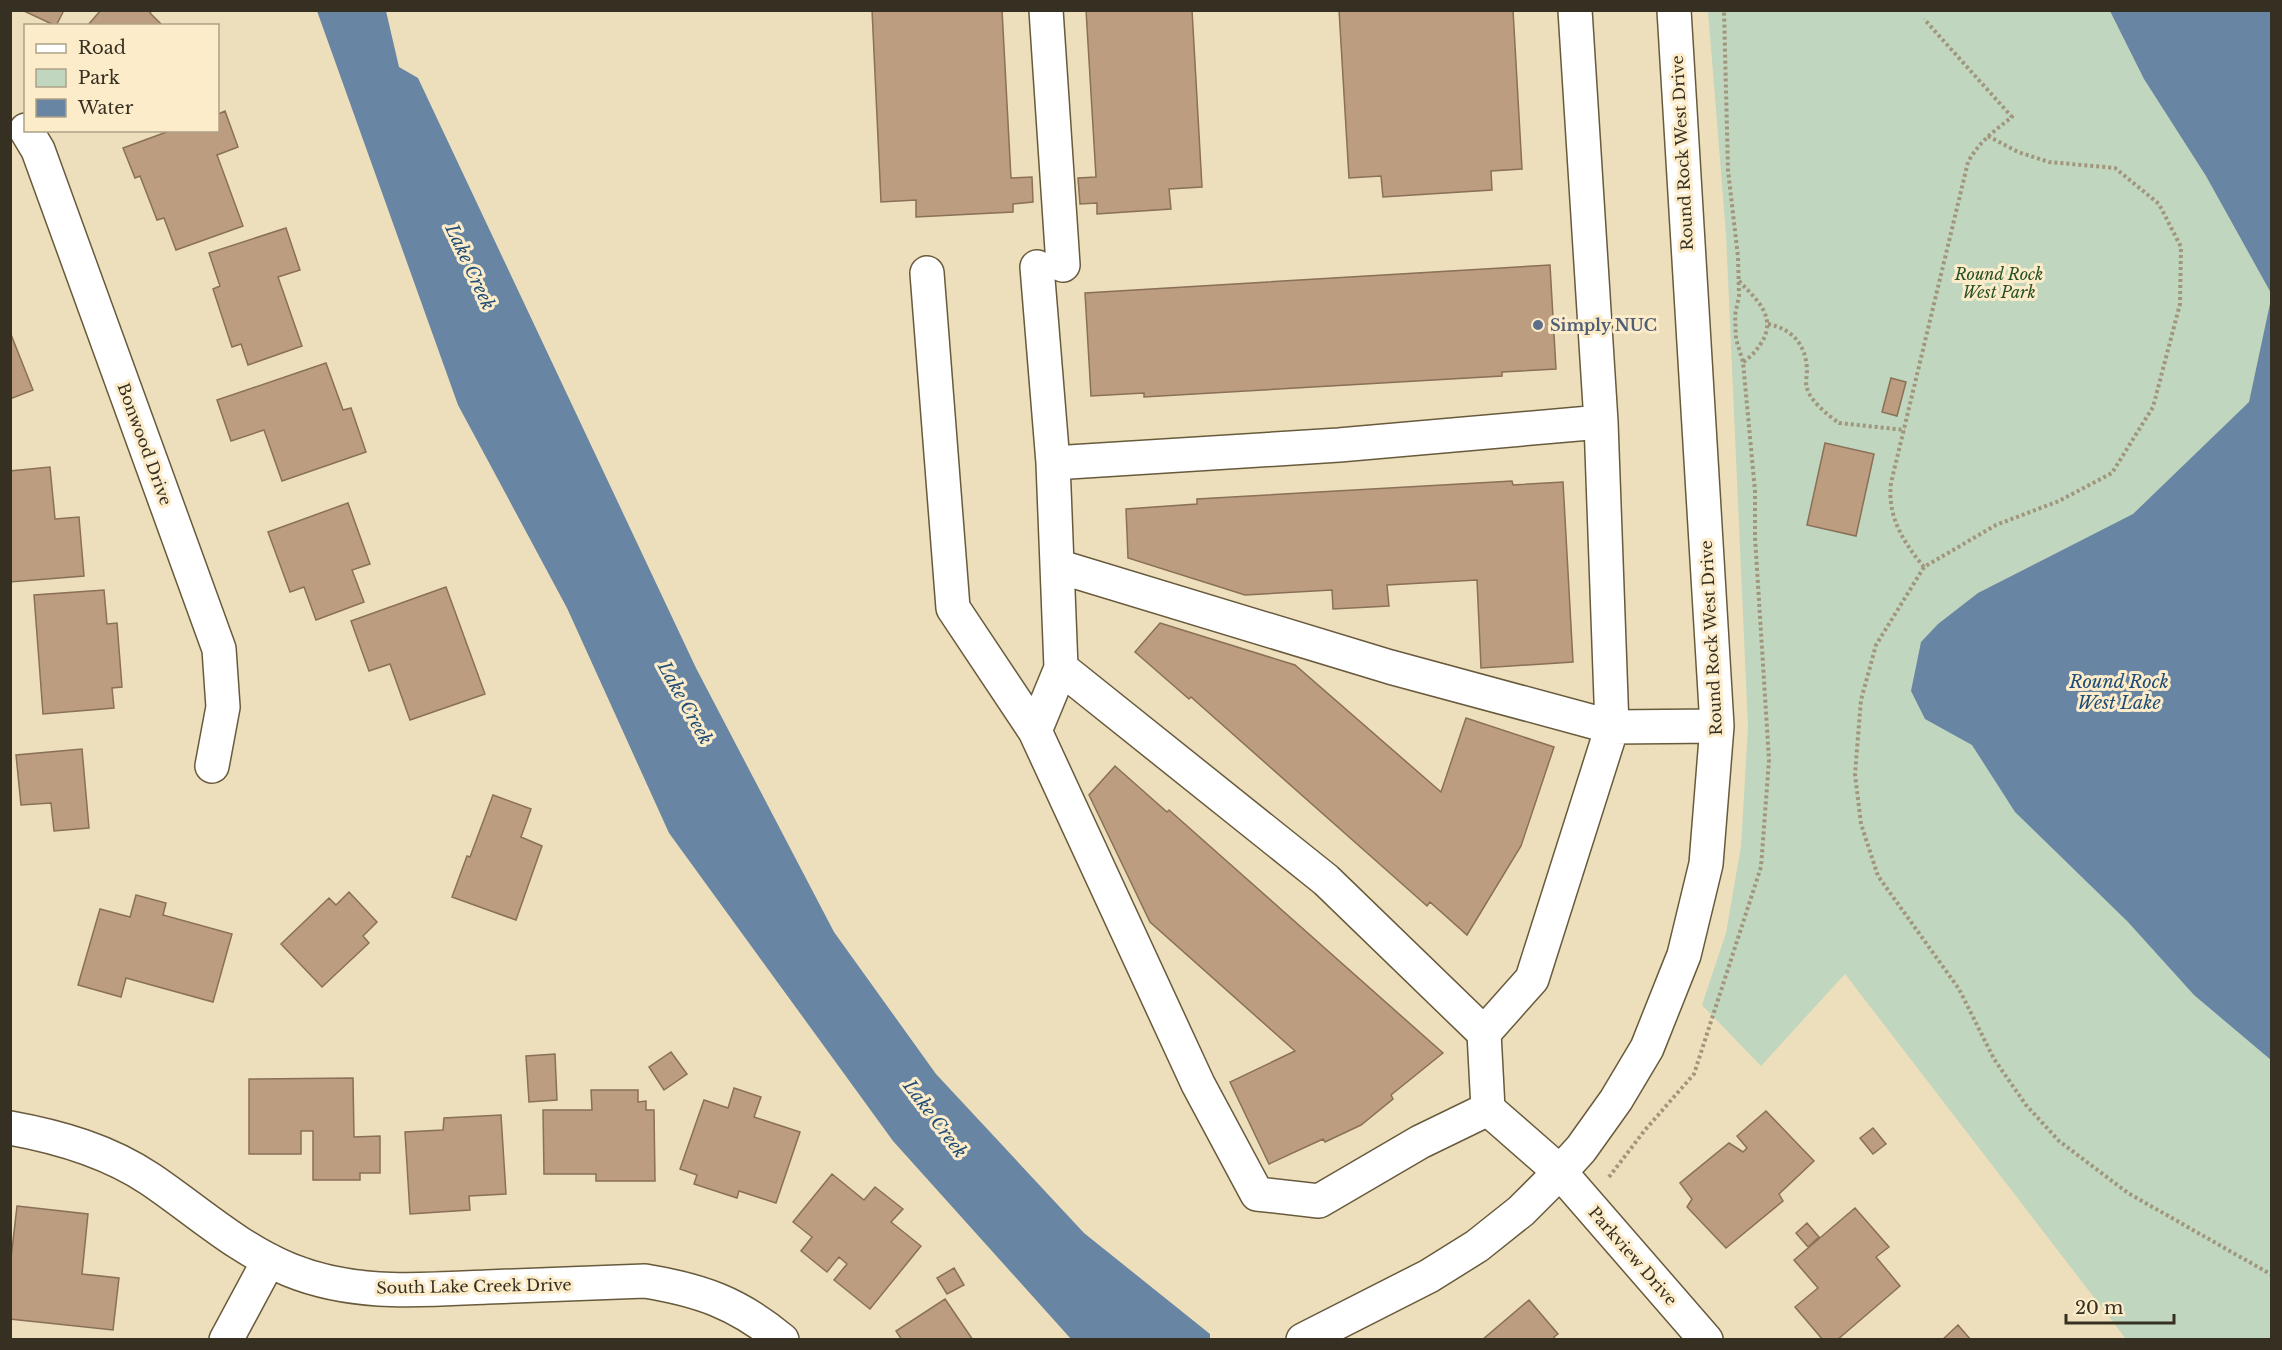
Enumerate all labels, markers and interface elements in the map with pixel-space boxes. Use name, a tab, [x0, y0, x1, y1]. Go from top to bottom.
legend	[24, 24, 219, 132]
text: Road	[78, 37, 126, 59]
street label: Round Rock West Drive	[1667, 55, 1697, 251]
text: Park	[78, 67, 120, 89]
text: Water	[77, 97, 134, 119]
water label: Lake Creek	[440, 220, 499, 313]
park label: Round Rock West Park	[1954, 264, 2043, 302]
place label: Simply NUC	[1550, 315, 1657, 335]
marker: Simply NUC	[1531, 318, 1545, 332]
street label: Bonwood Drive	[114, 380, 176, 508]
street label: Round Rock West Drive	[1696, 540, 1726, 736]
water label: Lake Creek	[653, 657, 717, 749]
water label: Round Rock West Lake	[2068, 671, 2169, 714]
water label: Lake Creek	[898, 1075, 971, 1162]
street label: Parkview Drive	[1585, 1202, 1681, 1310]
street label: South Lake Creek Drive	[376, 1274, 572, 1298]
scale bar	[2066, 1287, 2174, 1325]
text: 20 m	[2075, 1297, 2123, 1319]

